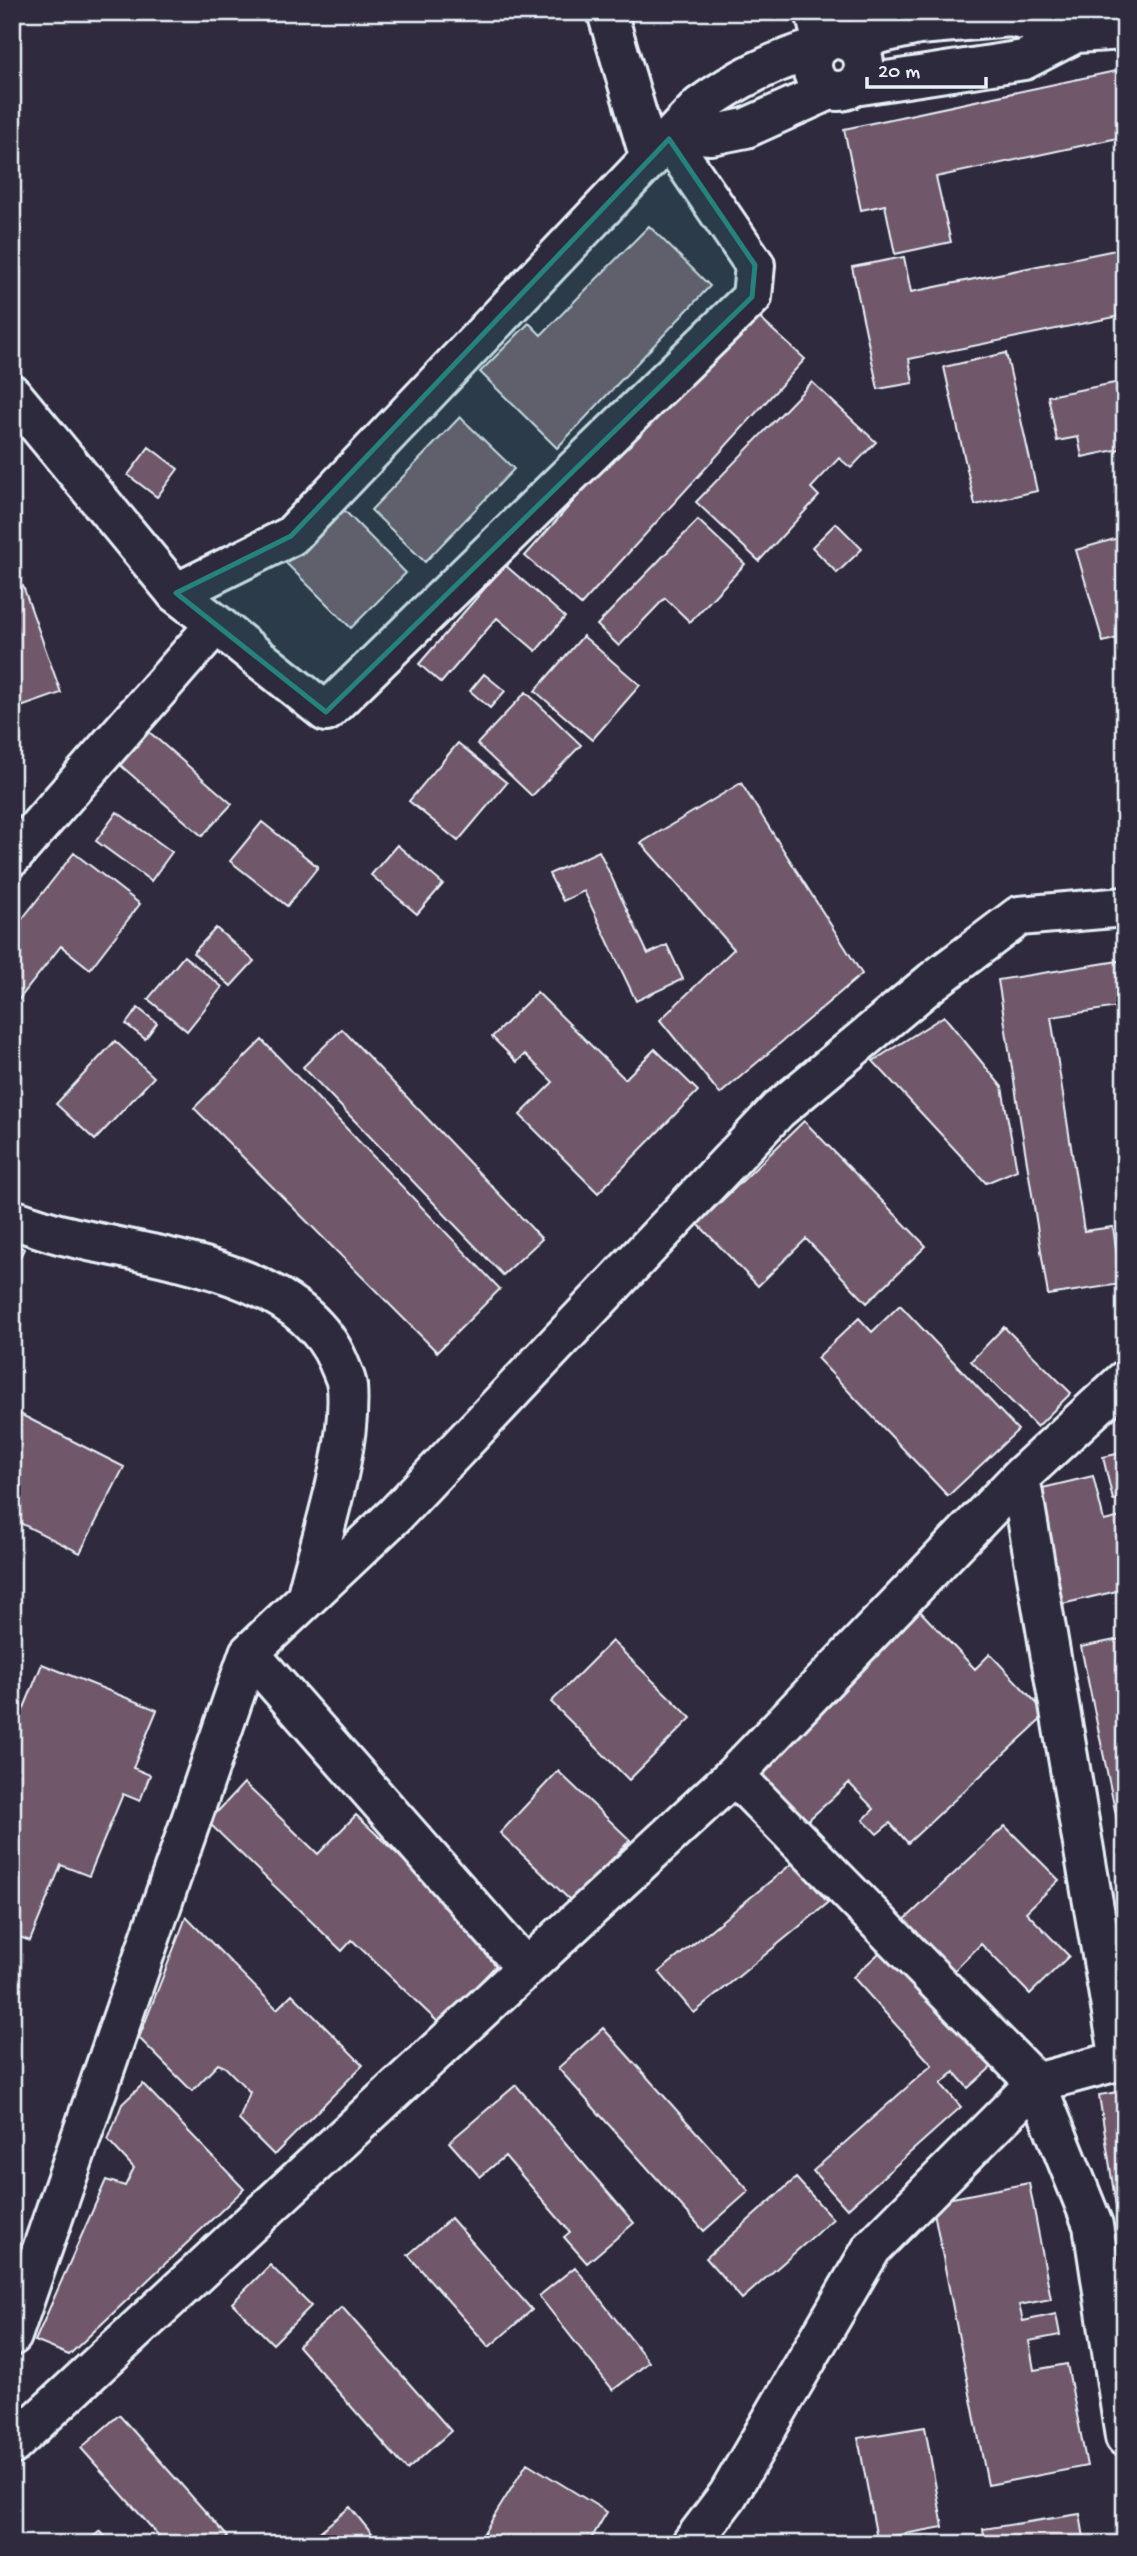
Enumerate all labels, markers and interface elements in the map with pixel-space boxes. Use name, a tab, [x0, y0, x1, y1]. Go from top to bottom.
scale bar	[867, 46, 986, 90]
text: 20 m	[878, 61, 920, 86]

